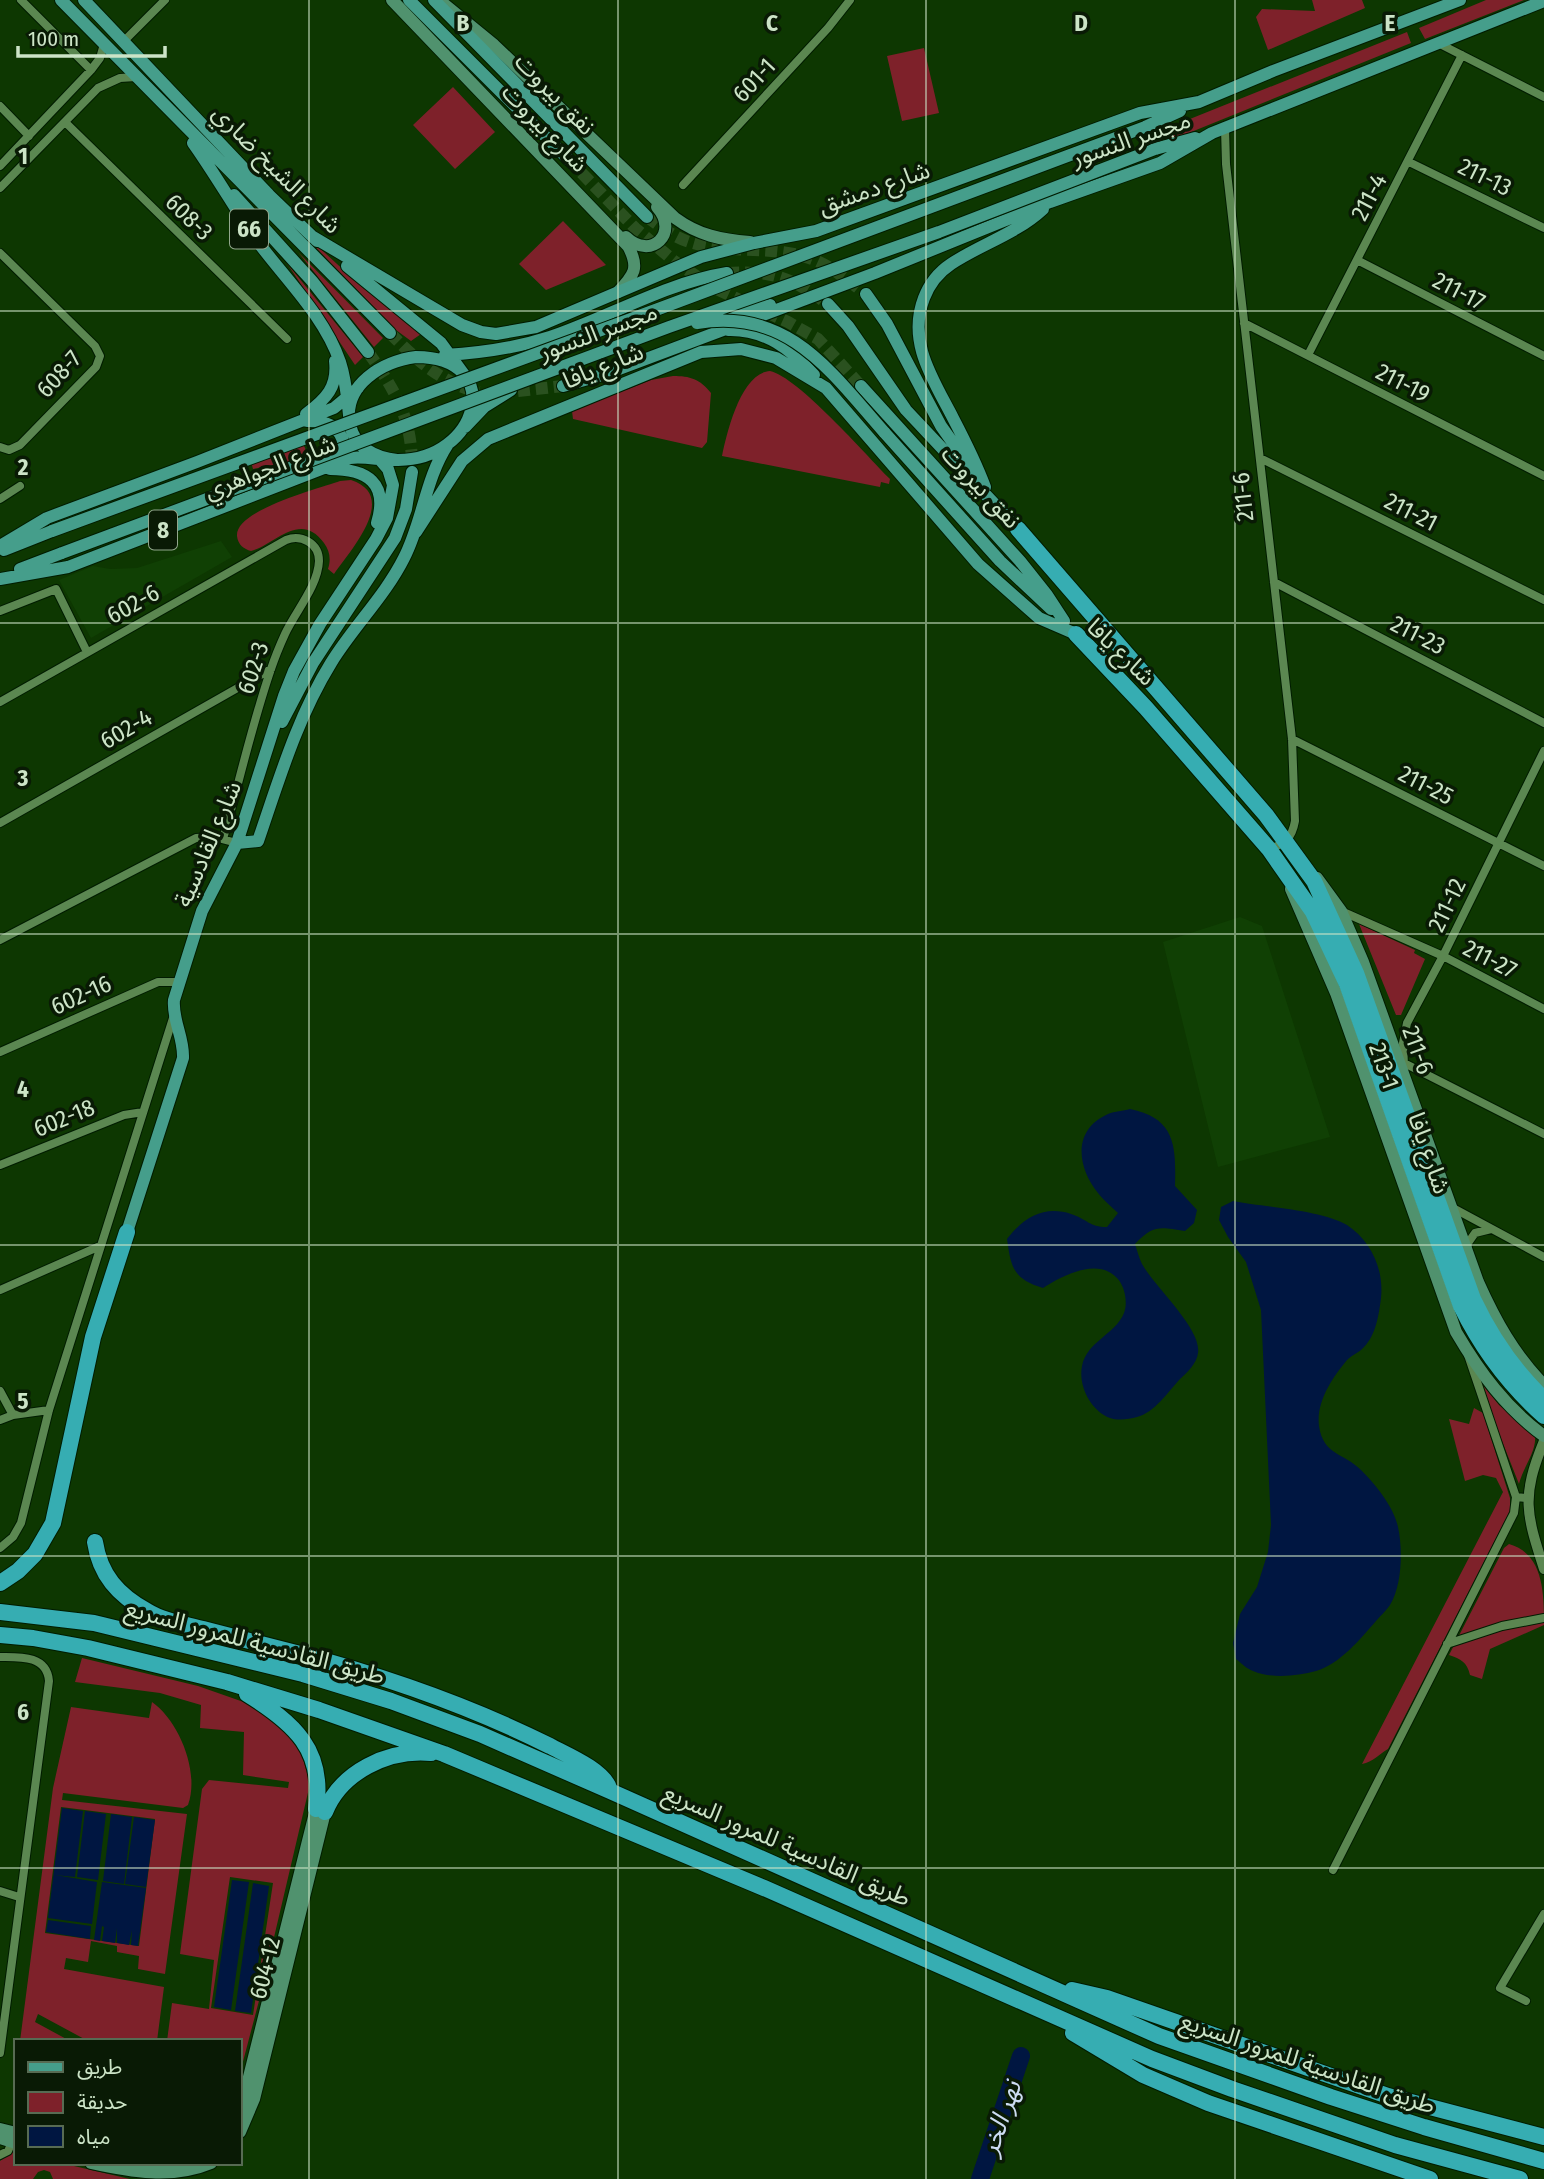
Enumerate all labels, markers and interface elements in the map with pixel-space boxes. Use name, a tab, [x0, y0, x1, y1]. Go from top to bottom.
text: B	[457, 9, 470, 37]
text: C	[766, 9, 778, 37]
text: D	[1074, 9, 1088, 37]
text: E	[1385, 9, 1396, 37]
scale bar	[18, 14, 164, 58]
text: 100 m	[28, 26, 79, 52]
street label: نفق بيروت	[508, 47, 601, 141]
street label: 601-1	[727, 52, 781, 108]
street label: شارع بيروت	[494, 78, 594, 180]
street label: شارع الشيخ ضاري	[204, 99, 347, 242]
street label: مجسر النسور	[1067, 106, 1194, 173]
text: 1	[18, 142, 28, 170]
street label: 211-13	[1454, 152, 1516, 202]
street label: شارع دمشق	[814, 156, 935, 223]
street label: 211-4	[1345, 169, 1393, 225]
street label: 608-3	[160, 188, 218, 246]
road number: 66	[230, 210, 268, 248]
street label: 211-17	[1428, 266, 1490, 316]
street label: مجسر النسور	[534, 298, 661, 367]
street label: شارع يافا	[559, 337, 648, 398]
street label: 608-7	[31, 345, 88, 403]
street label: 211-19	[1371, 358, 1435, 408]
street label: شارع الجواهري	[200, 429, 341, 509]
street label: نفق بيروت	[935, 440, 1026, 535]
text: 2	[17, 453, 29, 481]
street label: 211-6	[1227, 471, 1259, 523]
street label: 211-21	[1380, 487, 1442, 537]
road number: 8	[149, 510, 177, 550]
street label: 602-6	[102, 578, 164, 630]
street label: 211-23	[1386, 610, 1450, 660]
street label: شارع يافا	[1079, 613, 1161, 694]
street label: 602-3	[232, 638, 274, 698]
street label: 602-4	[95, 703, 157, 755]
street label: 211-25	[1394, 759, 1458, 811]
text: 3	[17, 764, 29, 792]
street label: شارع القادسية	[169, 777, 250, 912]
street label: 211-12	[1422, 874, 1472, 936]
street label: 211-27	[1459, 934, 1522, 984]
street label: 602-16	[46, 969, 116, 1021]
street label: 211-6	[1396, 1022, 1440, 1078]
street label: 213-1	[1363, 1039, 1405, 1093]
text: 4	[17, 1075, 29, 1103]
street label: 602-18	[29, 1093, 99, 1143]
street label: شارع يافا	[1399, 1109, 1456, 1198]
text: 5	[17, 1387, 29, 1415]
street label: طريق القادسية للمرور السريع	[121, 1594, 388, 1693]
text: 6	[17, 1698, 29, 1726]
street label: طريق القادسية للمرور السريع	[658, 1778, 915, 1915]
street label: 604-12	[244, 1934, 286, 2002]
street label: طريق القادسية للمرور السريع	[1176, 2006, 1439, 2123]
legend	[14, 2039, 242, 2165]
text: طريق	[77, 2054, 122, 2080]
water label: نهر الخر	[973, 2075, 1029, 2161]
text: حديقة	[77, 2089, 127, 2115]
text: مياه	[77, 2124, 110, 2150]

